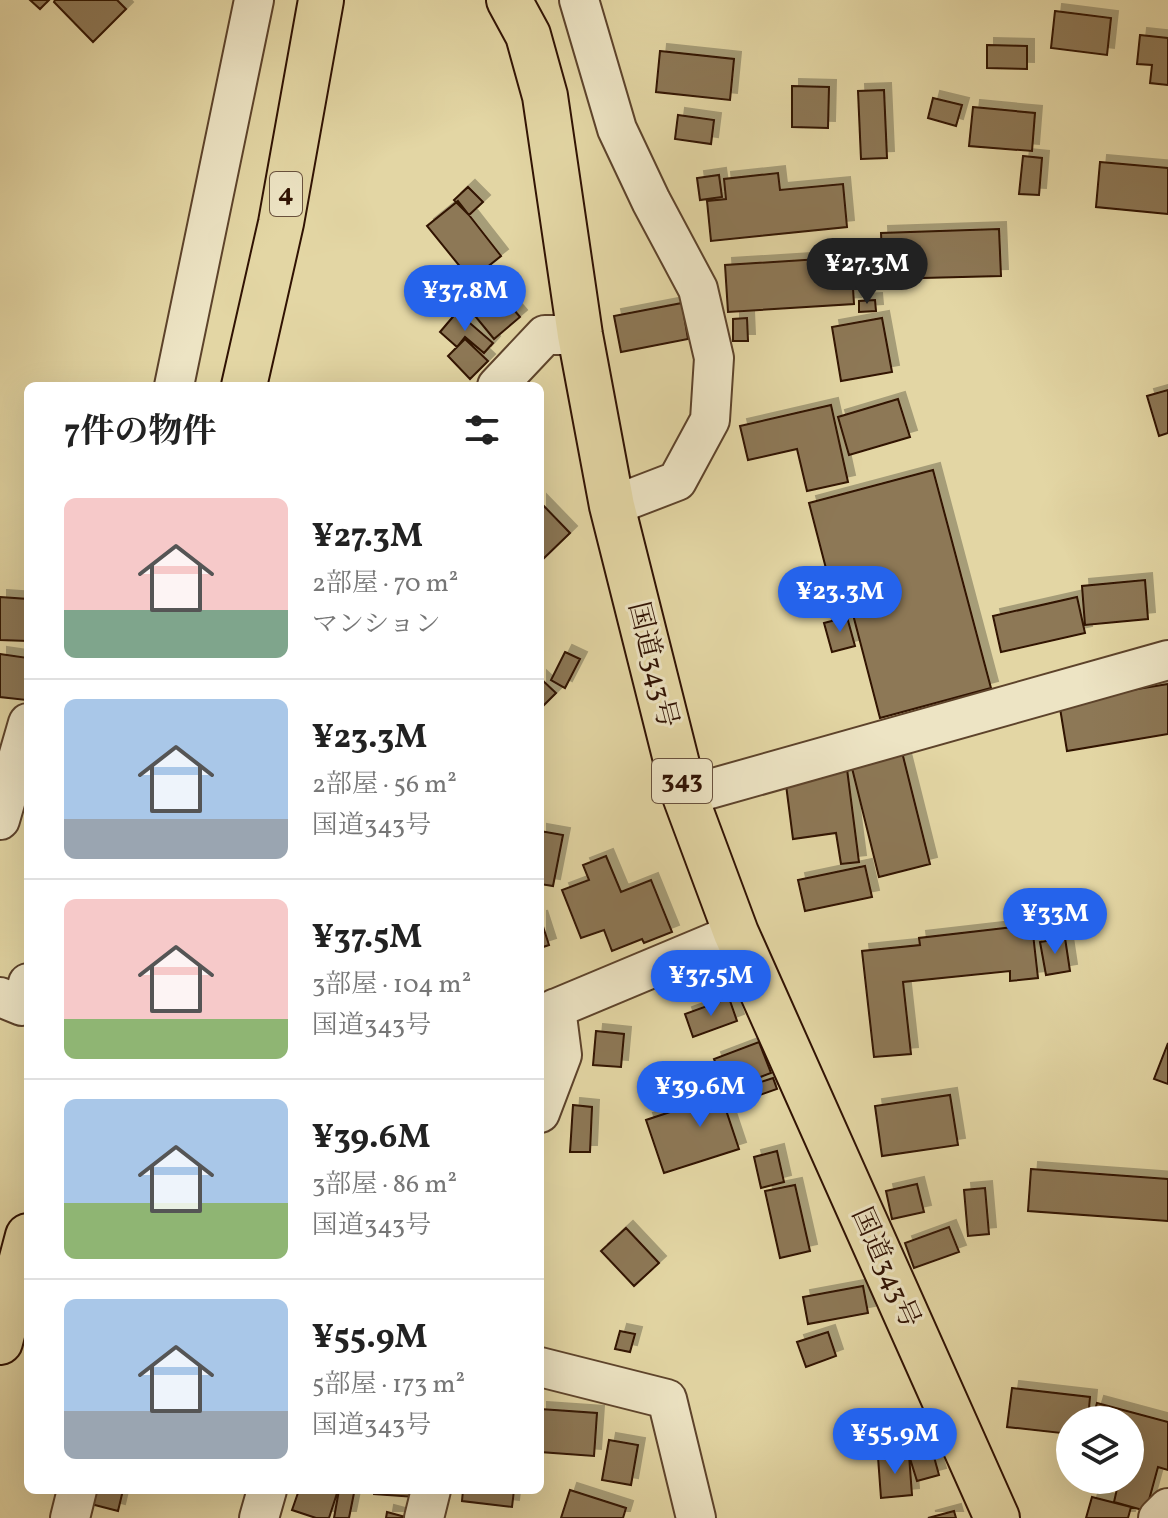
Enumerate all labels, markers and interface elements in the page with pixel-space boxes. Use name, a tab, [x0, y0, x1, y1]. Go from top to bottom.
road number: 4	[270, 172, 302, 216]
pin: ¥27.3M	[802, 238, 932, 306]
text: ¥27.3M	[825, 246, 909, 282]
pin: ¥37.8M	[400, 265, 530, 333]
text: ¥37.8M	[422, 273, 508, 309]
icon: filters	[460, 408, 504, 452]
text: 7件の物件	[64, 410, 216, 457]
text: ¥27.3M	[312, 514, 423, 561]
icon: home	[128, 530, 224, 626]
text: 2部屋 · 70 m²	[312, 566, 458, 602]
pin: ¥23.3M	[775, 566, 905, 634]
text: ¥23.3M	[796, 574, 884, 610]
street label: 国道343号	[618, 598, 686, 732]
text: マンション	[312, 607, 441, 643]
text: ¥23.3M	[312, 715, 427, 762]
icon: home	[128, 731, 224, 827]
road number: 343	[652, 759, 712, 803]
text: 2部屋 · 56 m²	[312, 767, 457, 803]
text: 国道343号	[312, 808, 431, 844]
pin: ¥33M	[1008, 888, 1102, 956]
text: ¥33M	[1021, 896, 1089, 932]
text: ¥37.5M	[312, 915, 422, 962]
icon: home	[128, 931, 224, 1027]
pin: ¥37.5M	[646, 950, 776, 1018]
text: ¥37.5M	[669, 958, 753, 994]
text: 3部屋 · 104 m²	[312, 967, 471, 1003]
text: 国道343号	[312, 1008, 431, 1044]
pin: ¥39.6M	[635, 1061, 765, 1129]
text: ¥39.6M	[655, 1069, 745, 1105]
text: ¥39.6M	[312, 1115, 430, 1162]
icon: home	[128, 1131, 224, 1227]
text: 3部屋 · 86 m²	[312, 1167, 457, 1203]
street label: 国道343号	[841, 1201, 929, 1335]
text: 国道343号	[312, 1208, 431, 1244]
text: ¥55.9M	[312, 1315, 427, 1362]
icon: home	[128, 1331, 224, 1427]
text: 5部屋 · 173 m²	[312, 1367, 465, 1403]
map controls	[1056, 1406, 1144, 1494]
button: layers	[1056, 1406, 1144, 1494]
text: 国道343号	[312, 1408, 431, 1444]
pin: ¥55.9M	[830, 1408, 960, 1476]
text: ¥55.9M	[851, 1416, 939, 1452]

